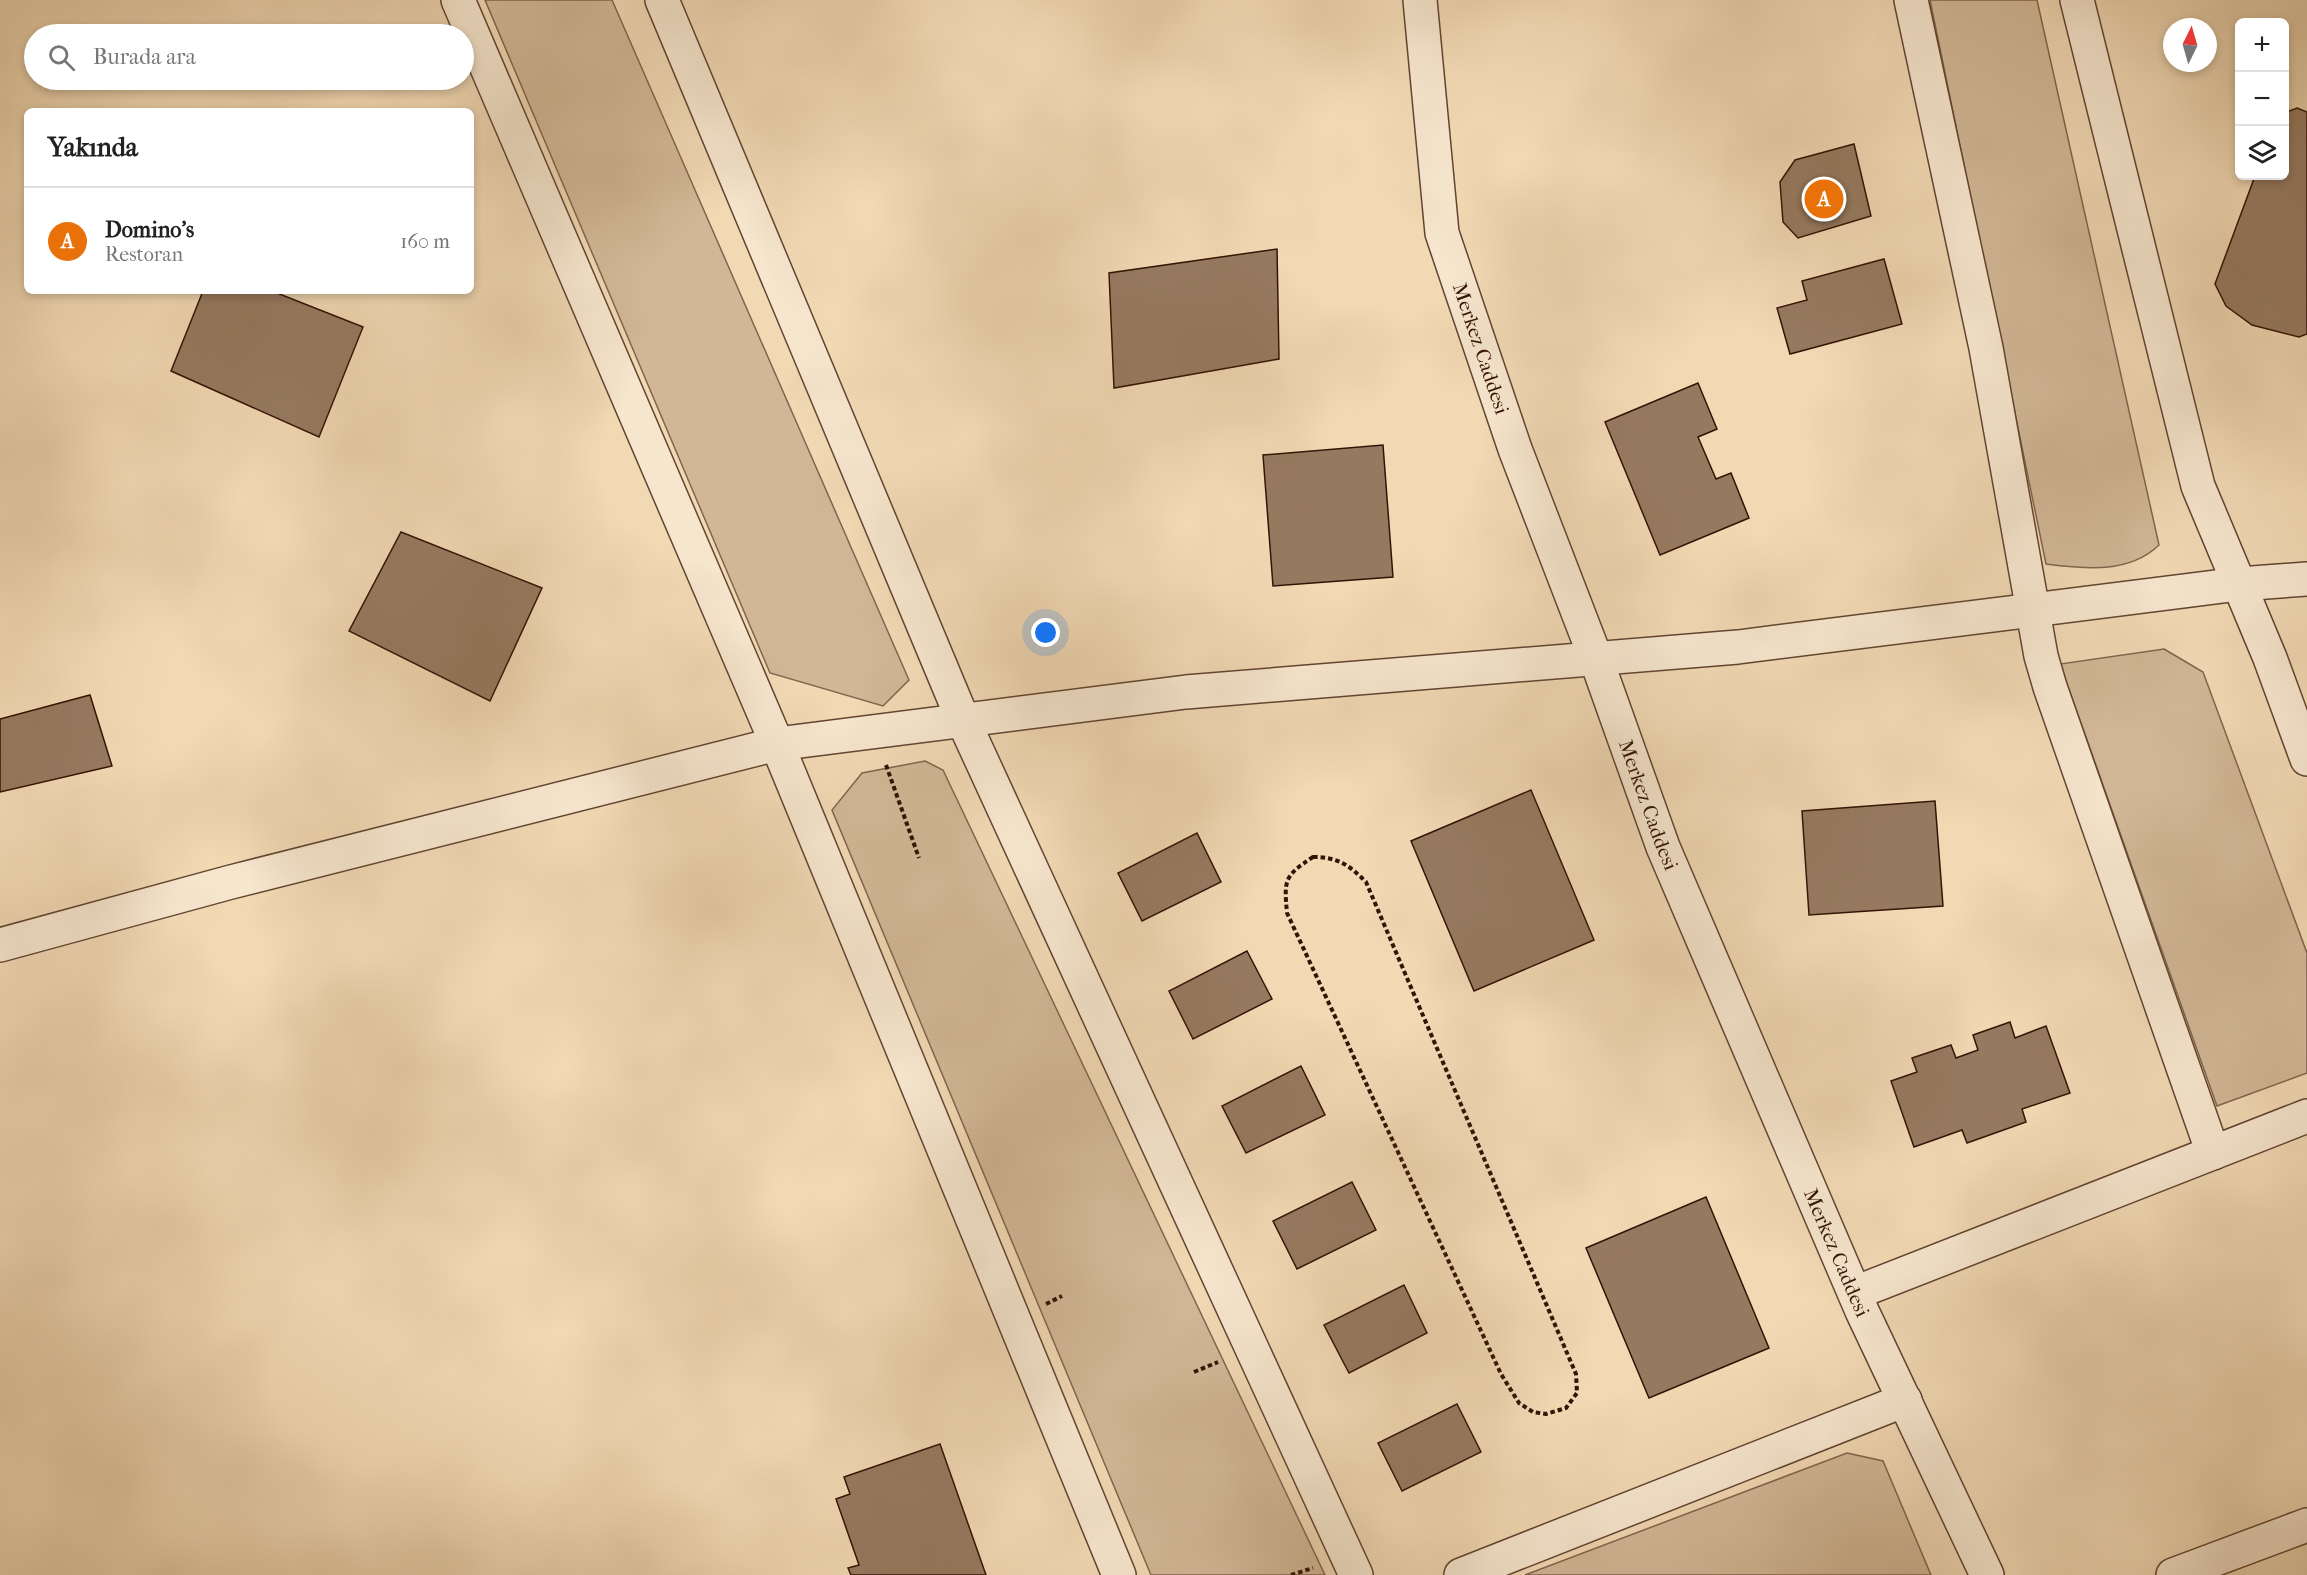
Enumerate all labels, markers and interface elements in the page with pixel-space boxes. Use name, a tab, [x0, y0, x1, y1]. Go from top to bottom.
north arrow	[2163, 18, 2217, 72]
map controls	[2235, 18, 2289, 180]
button: +	[2235, 18, 2289, 72]
search box	[24, 24, 474, 90]
icon: search	[45, 41, 78, 74]
text: Burada ara	[93, 44, 196, 70]
button: −	[2235, 72, 2289, 126]
button: layers	[2235, 126, 2289, 180]
text: Yakında	[48, 132, 138, 163]
pin: A	[1804, 176, 1844, 222]
text: Domino's	[105, 217, 194, 243]
text: A	[61, 230, 74, 253]
text: 160 m	[400, 230, 450, 253]
text: Restoran	[105, 243, 183, 266]
street label: Merkez Caddesi	[1448, 280, 1514, 417]
your location	[1031, 618, 1060, 647]
street label: Merkez Caddesi	[1614, 736, 1683, 874]
street label: Merkez Caddesi	[1799, 1185, 1875, 1320]

